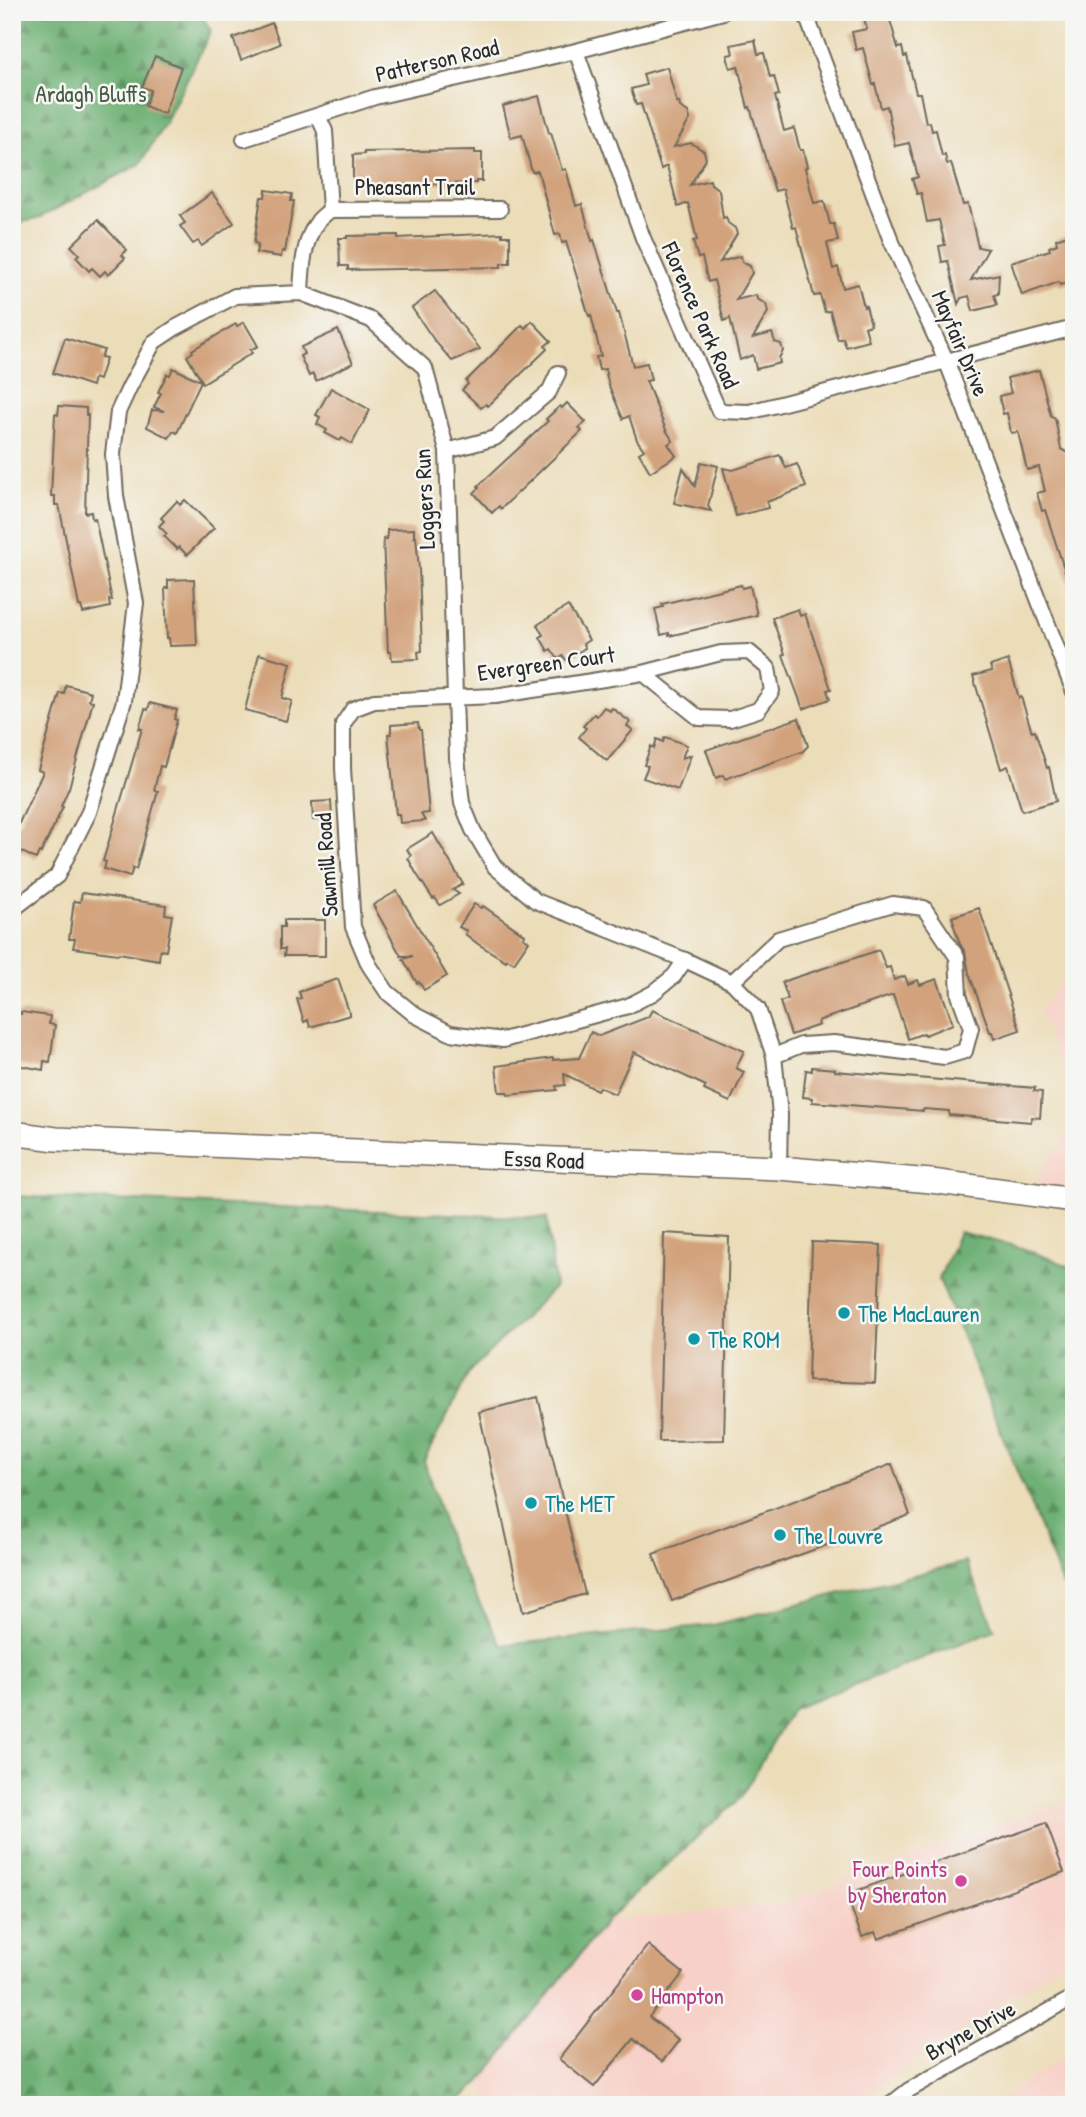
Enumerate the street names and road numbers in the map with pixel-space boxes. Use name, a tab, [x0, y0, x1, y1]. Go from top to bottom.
street label: Patterson Road	[372, 31, 502, 89]
street label: Pheasant Trail	[355, 171, 476, 202]
street label: Florence Park Road	[654, 236, 747, 393]
street label: Mayfair Drive	[925, 285, 997, 401]
street label: Loggers Run	[406, 448, 442, 550]
street label: Evergreen Court	[475, 638, 618, 688]
street label: Sawmill Road	[307, 812, 345, 918]
street label: Essa Road	[504, 1142, 584, 1176]
street label: Bryne Drive	[919, 1993, 1021, 2067]

